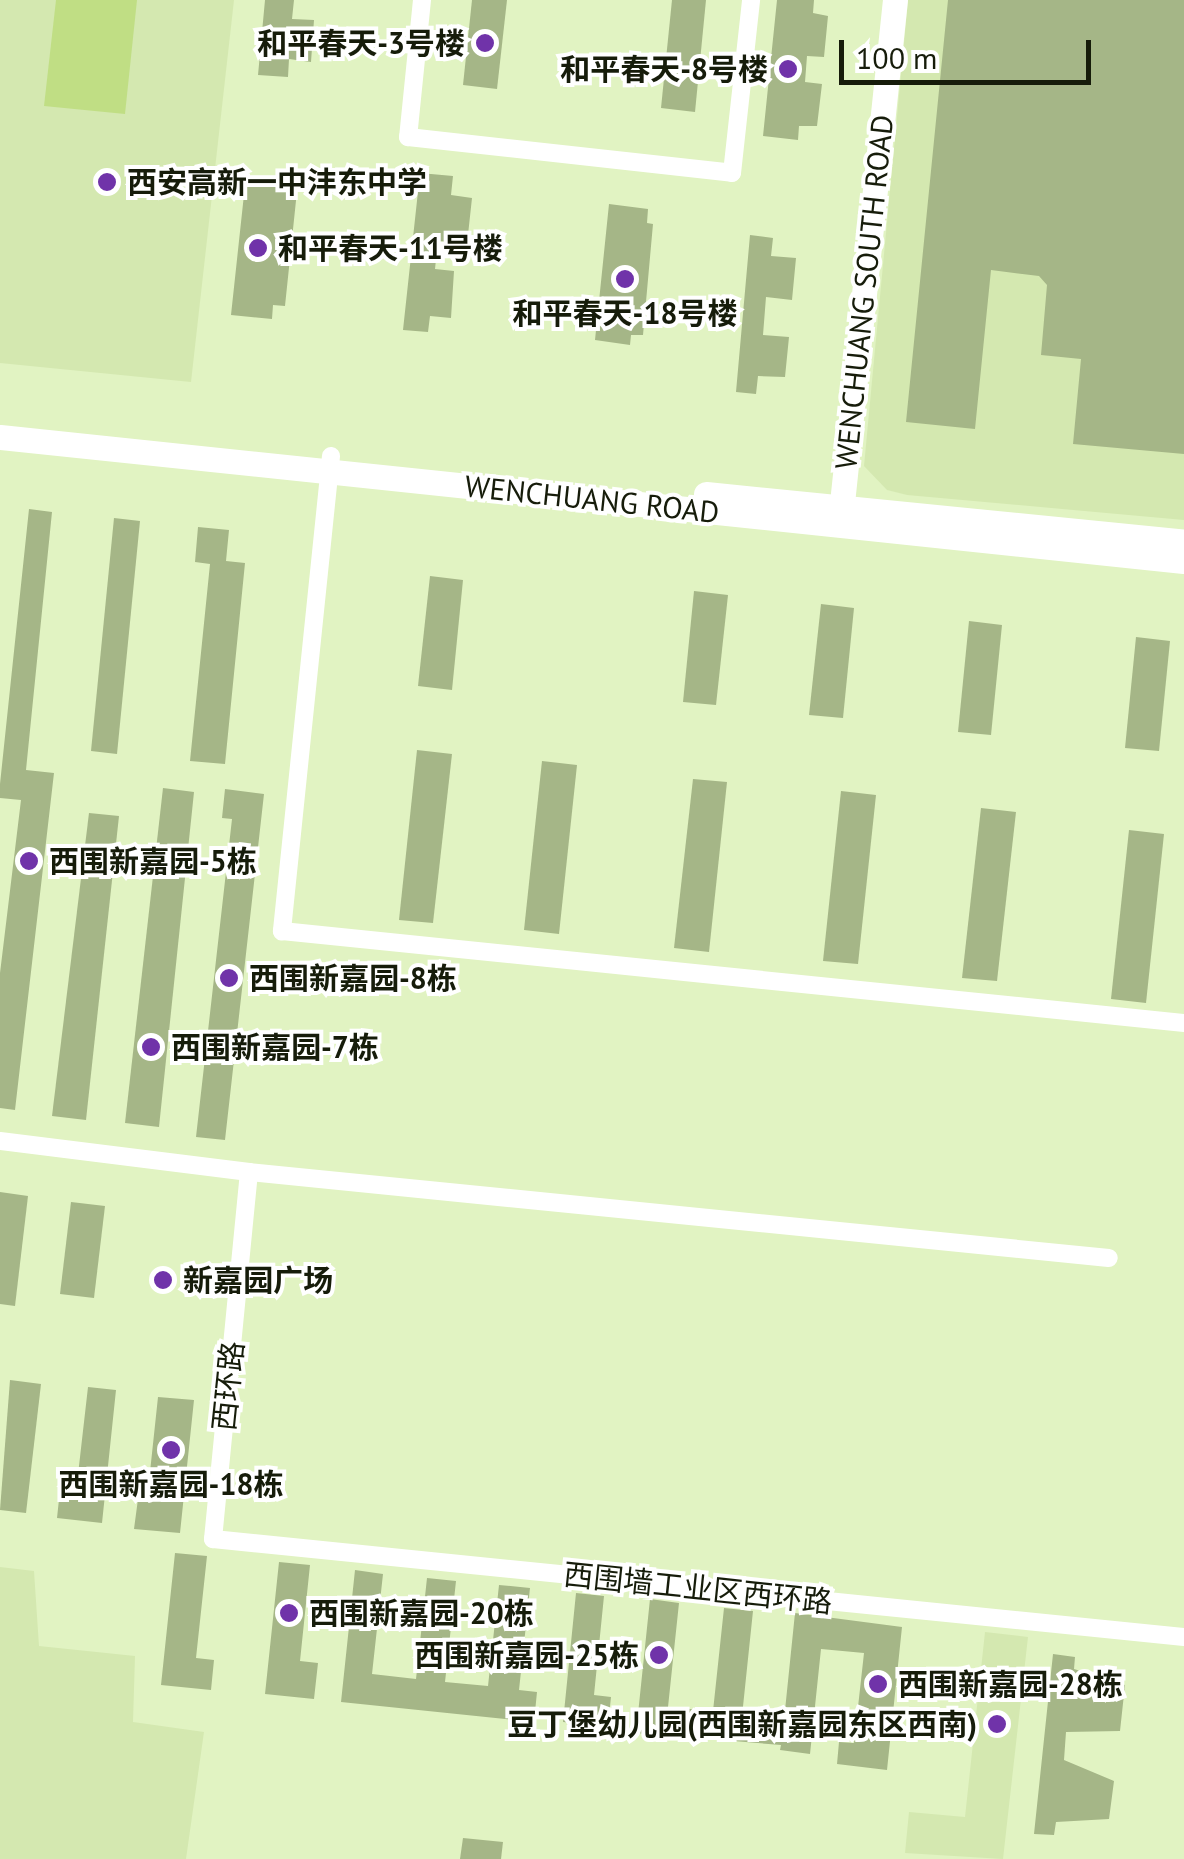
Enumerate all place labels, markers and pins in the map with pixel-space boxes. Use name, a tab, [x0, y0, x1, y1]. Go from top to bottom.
place label: 和平春天-3号楼	[257, 25, 465, 61]
marker: 和平春天-3号楼	[474, 32, 496, 54]
place label: 和平春天-8号楼	[560, 51, 768, 87]
marker: 和平春天-8号楼	[777, 58, 799, 80]
place label: 西安高新一中沣东中学	[127, 164, 427, 200]
marker: 西安高新一中沣东中学	[96, 171, 118, 193]
place label: 和平春天-11号楼	[278, 230, 503, 266]
marker: 和平春天-11号楼	[247, 237, 269, 259]
marker: 和平春天-18号楼	[614, 268, 636, 290]
place label: 和平春天-18号楼	[513, 295, 737, 331]
place label: 西围新嘉园-5栋	[49, 843, 257, 879]
marker: 西围新嘉园-5栋	[18, 850, 40, 872]
place label: 西围新嘉园-8栋	[249, 960, 457, 996]
marker: 西围新嘉园-8栋	[218, 967, 240, 989]
place label: 西围新嘉园-7栋	[171, 1029, 379, 1065]
marker: 西围新嘉园-7栋	[140, 1036, 162, 1058]
place label: 新嘉园广场	[183, 1262, 333, 1298]
marker: 新嘉园广场	[152, 1269, 174, 1291]
marker: 西围新嘉园-18栋	[160, 1439, 182, 1461]
place label: 西围新嘉园-18栋	[59, 1466, 283, 1502]
place label: 西围新嘉园-20栋	[309, 1595, 534, 1631]
marker: 西围新嘉园-20栋	[278, 1602, 300, 1624]
place label: 西围新嘉园-25栋	[414, 1637, 639, 1673]
marker: 西围新嘉园-25栋	[648, 1644, 670, 1666]
place label: 西围新嘉园-28栋	[898, 1666, 1123, 1702]
marker: 西围新嘉园-28栋	[867, 1673, 889, 1695]
place label: 豆丁堡幼儿园(西围新嘉园东区西南)	[507, 1706, 977, 1742]
marker: 豆丁堡幼儿园(西围新嘉园东区西南)	[986, 1713, 1008, 1735]

